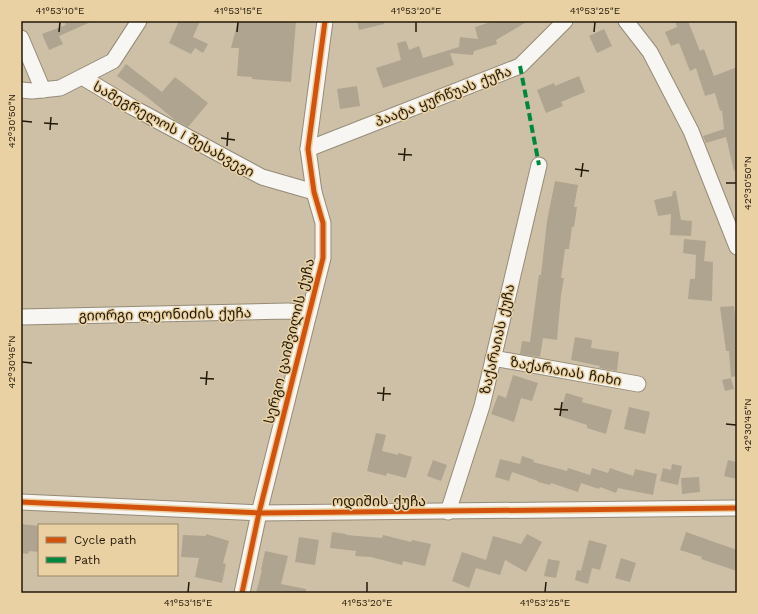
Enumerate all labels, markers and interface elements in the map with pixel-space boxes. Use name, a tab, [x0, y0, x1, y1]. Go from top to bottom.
text: 41°53'10"E	[36, 5, 84, 16]
text: 41°53'15"E	[214, 5, 262, 16]
text: 41°53'20"E	[391, 5, 441, 16]
text: 41°53'25"E	[570, 5, 620, 16]
street label: პაატა ყურწუას ქუჩა	[372, 63, 514, 130]
street label: სამეგრელოს I შესახვევი	[90, 78, 257, 181]
text: 42°30'50"N	[6, 94, 17, 148]
text: 42°30'50"N	[742, 156, 753, 210]
street label: სერგო ცაიშვილის ქუჩა	[261, 257, 318, 426]
street label: ზაქარაიას ქუჩა	[477, 282, 518, 396]
street label: გიორგი ლეონიძის ქუჩა	[78, 304, 252, 325]
text: 42°30'45"N	[6, 335, 17, 389]
street label: ზაქარაიას ჩიხი	[509, 353, 623, 390]
text: 42°30'45"N	[742, 398, 753, 452]
street label: ოდიშის ქუჩა	[332, 493, 426, 510]
legend	[38, 524, 178, 576]
text: Cycle path	[74, 533, 136, 547]
text: Path	[74, 553, 100, 567]
text: 41°53'15"E	[164, 597, 212, 608]
text: 41°53'20"E	[342, 597, 392, 608]
text: 41°53'25"E	[520, 597, 570, 608]

